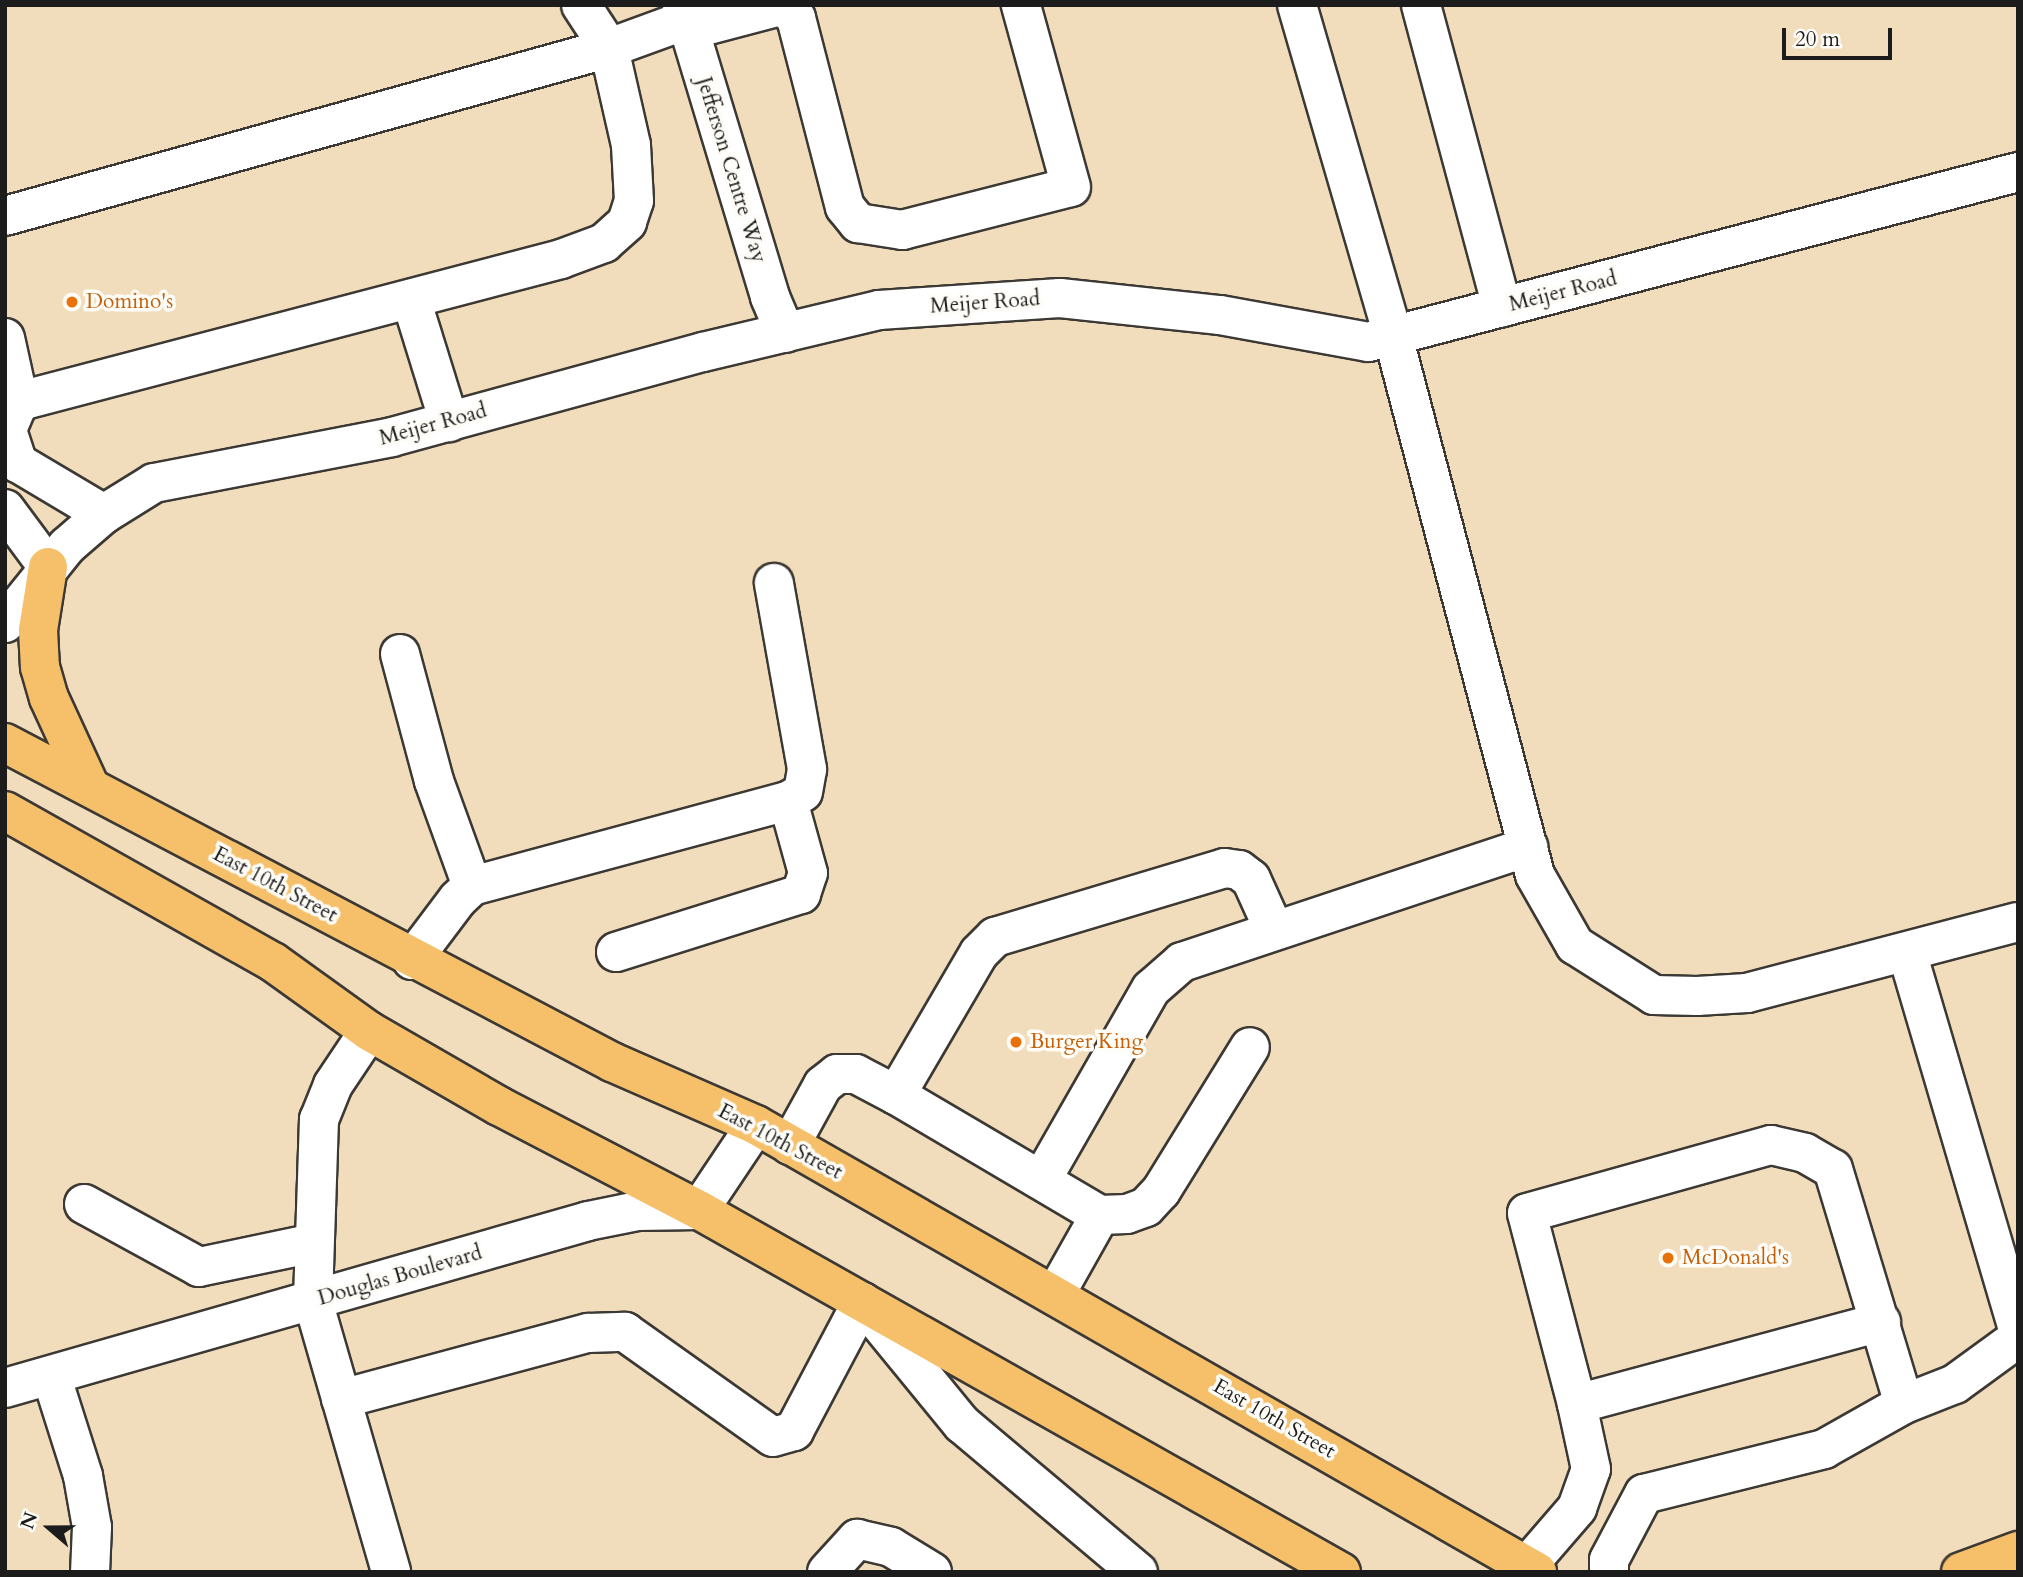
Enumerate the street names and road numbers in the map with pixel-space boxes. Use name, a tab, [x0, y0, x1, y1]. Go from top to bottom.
street label: Jefferson Centre Way	[691, 74, 771, 266]
street label: Meijer Road	[1507, 266, 1619, 318]
street label: Meijer Road	[929, 287, 1041, 319]
street label: Meijer Road	[377, 399, 489, 451]
street label: East 10th Street	[209, 842, 341, 928]
street label: East 10th Street	[714, 1099, 846, 1185]
street label: Douglas Boulevard	[315, 1241, 485, 1311]
street label: East 10th Street	[1208, 1374, 1340, 1464]

